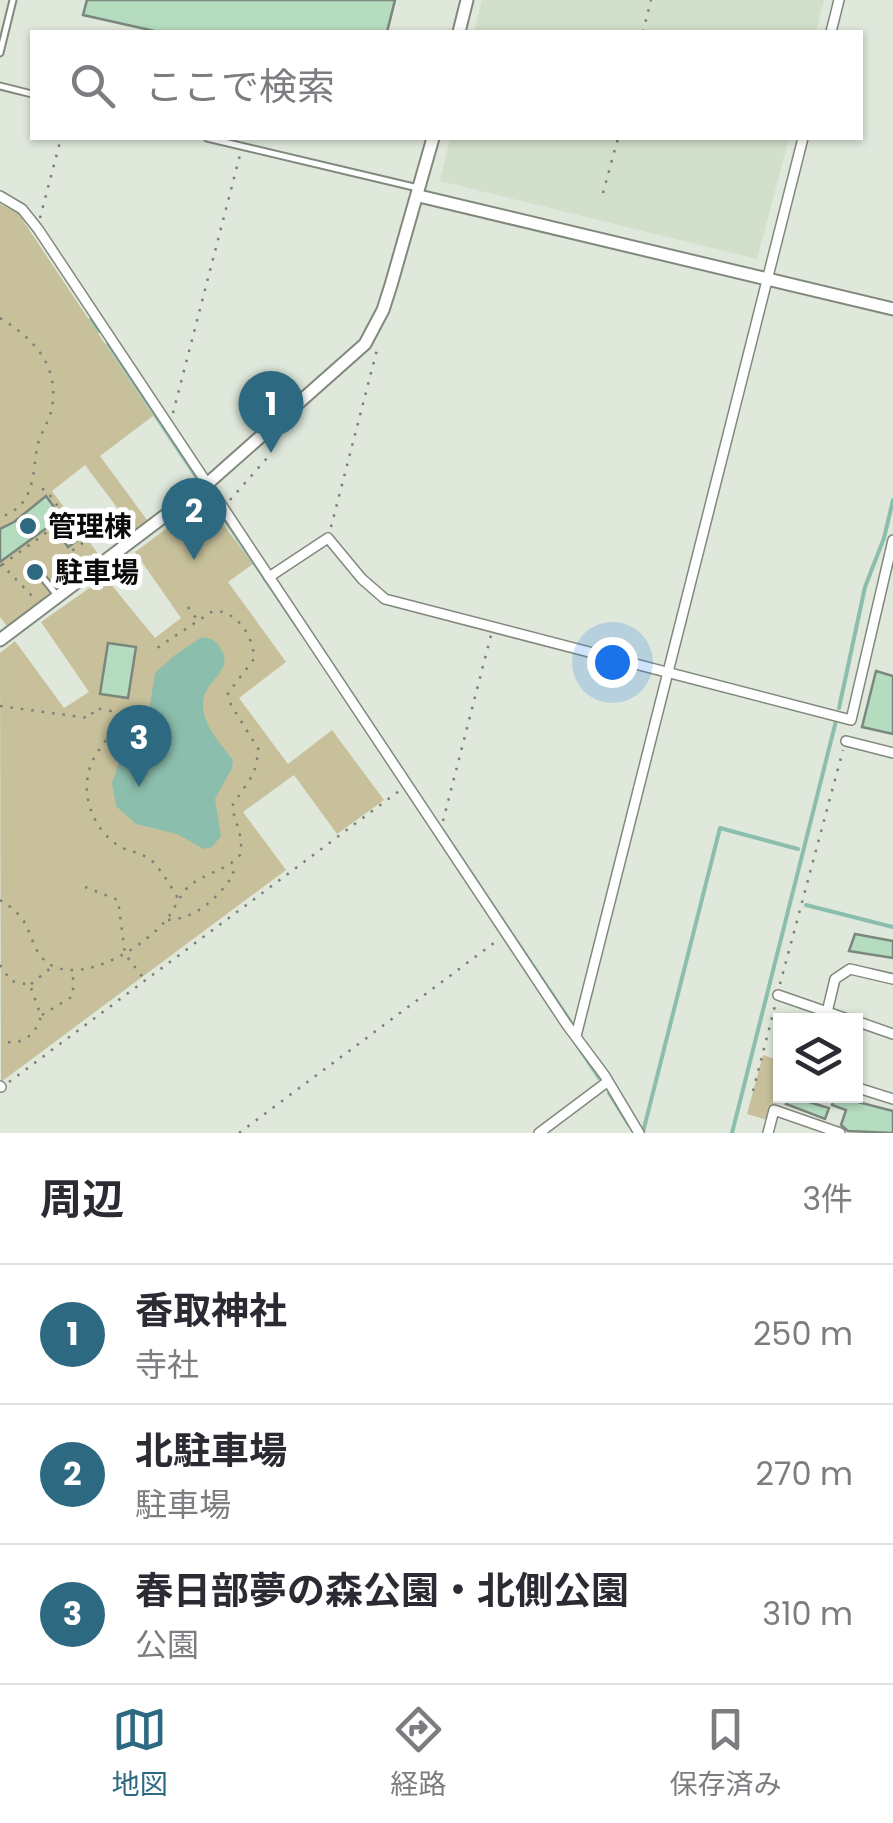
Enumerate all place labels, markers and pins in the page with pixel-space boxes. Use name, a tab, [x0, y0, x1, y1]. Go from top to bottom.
pin: 1	[238, 370, 304, 453]
pin: 2	[162, 478, 226, 560]
place label: 管理棟	[48, 507, 132, 546]
marker: 管理棟	[17, 515, 39, 537]
place label: 駐車場	[55, 553, 139, 592]
marker: 駐車場	[24, 561, 46, 583]
pin: 3	[106, 704, 172, 787]

